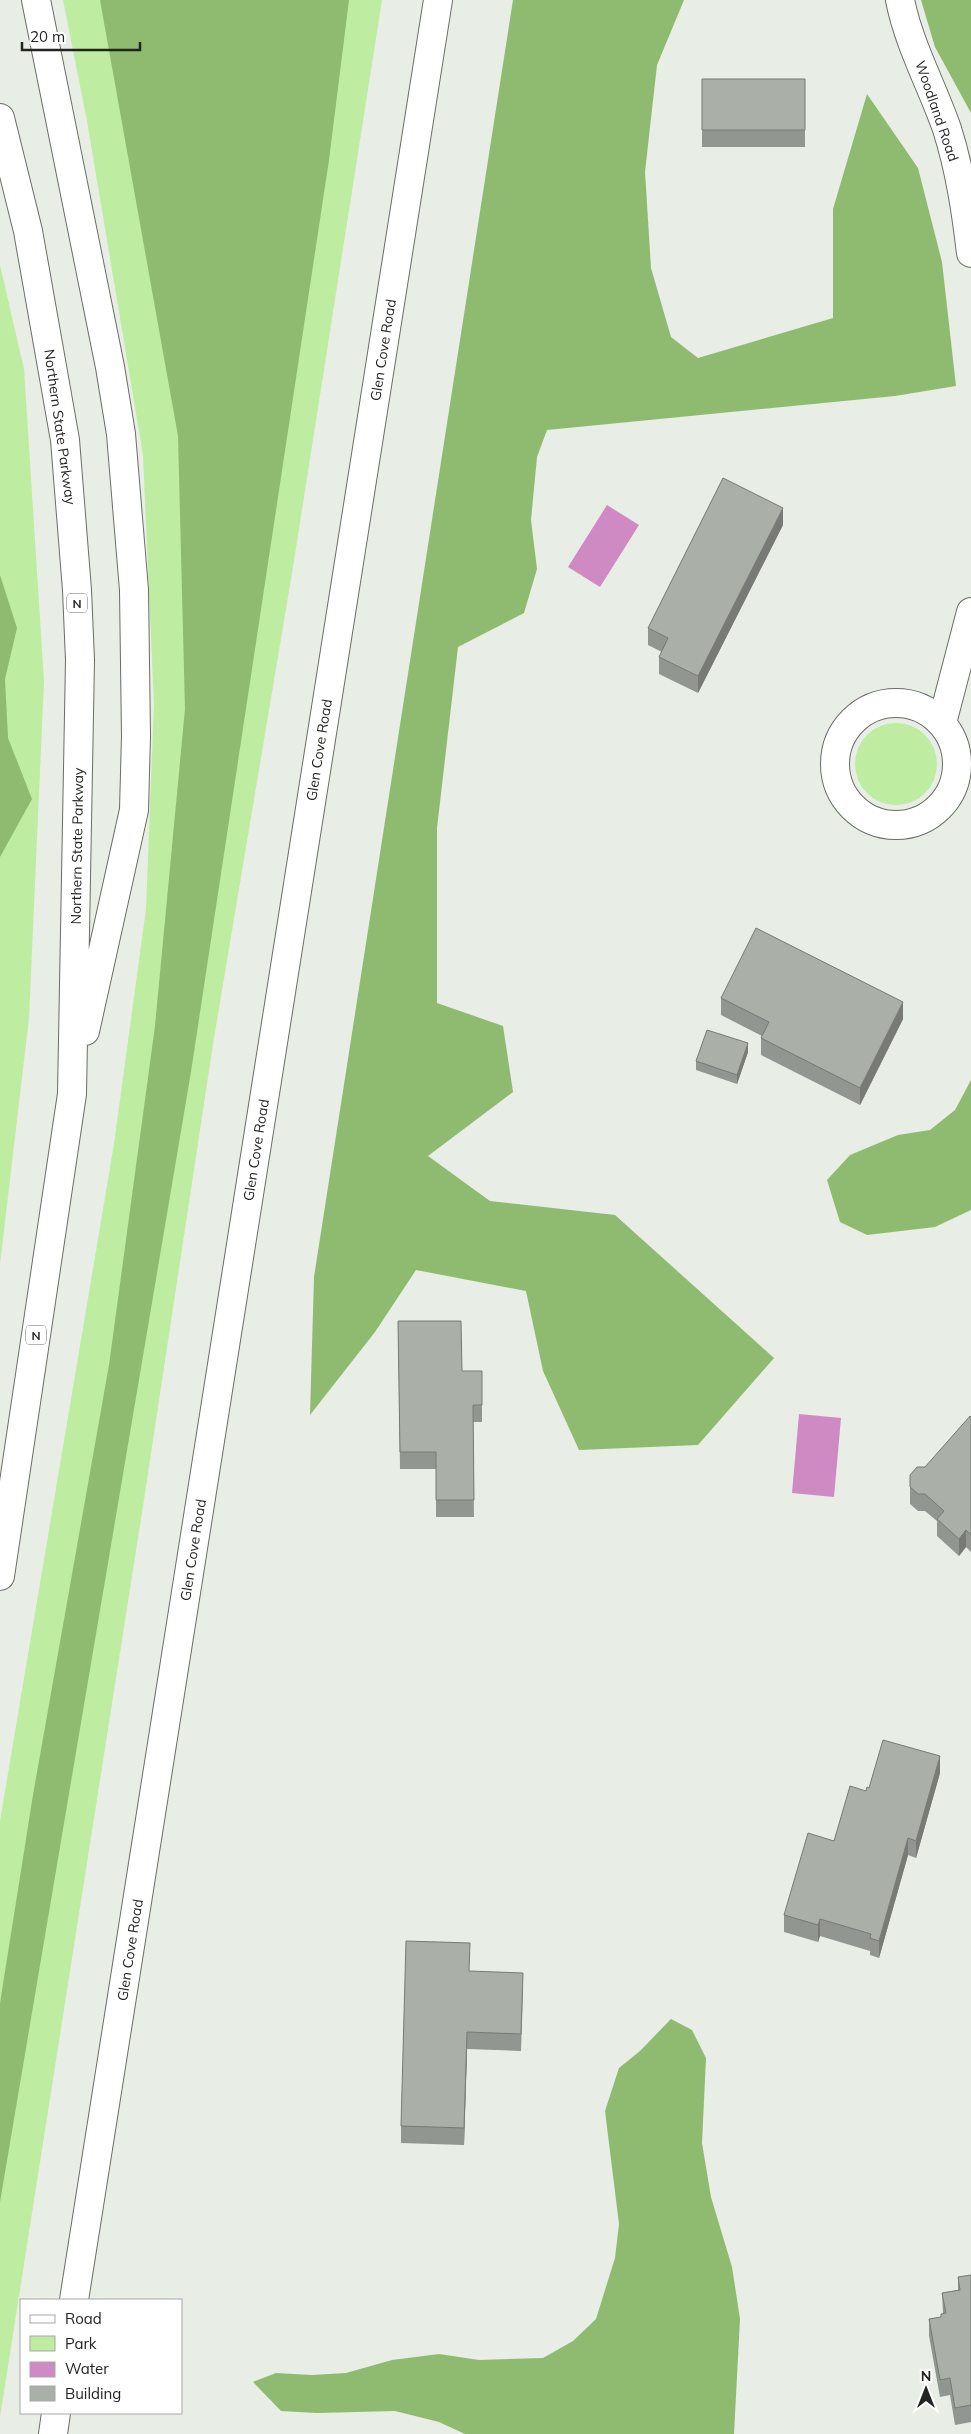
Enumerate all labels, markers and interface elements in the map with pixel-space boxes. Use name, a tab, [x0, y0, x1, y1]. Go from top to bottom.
scale bar	[22, 20, 140, 52]
text: 20 m	[30, 27, 65, 46]
street label: Woodland Road	[911, 58, 963, 164]
street label: Glen Cove Road	[366, 298, 400, 402]
street label: Northern State Parkway	[40, 348, 80, 506]
road number: N	[67, 594, 87, 612]
street label: Glen Cove Road	[302, 698, 336, 802]
street label: Northern State Parkway	[67, 767, 87, 924]
street label: Glen Cove Road	[239, 1098, 273, 1202]
road number: N	[26, 1326, 46, 1344]
street label: Glen Cove Road	[176, 1498, 210, 1602]
street label: Glen Cove Road	[113, 1898, 147, 2002]
legend	[20, 2299, 182, 2414]
text: Road	[65, 2309, 102, 2328]
text: Park	[65, 2334, 97, 2353]
text: Water	[65, 2359, 109, 2378]
north arrow	[901, 2364, 951, 2414]
text: N	[921, 2367, 931, 2385]
text: Building	[65, 2384, 121, 2403]

